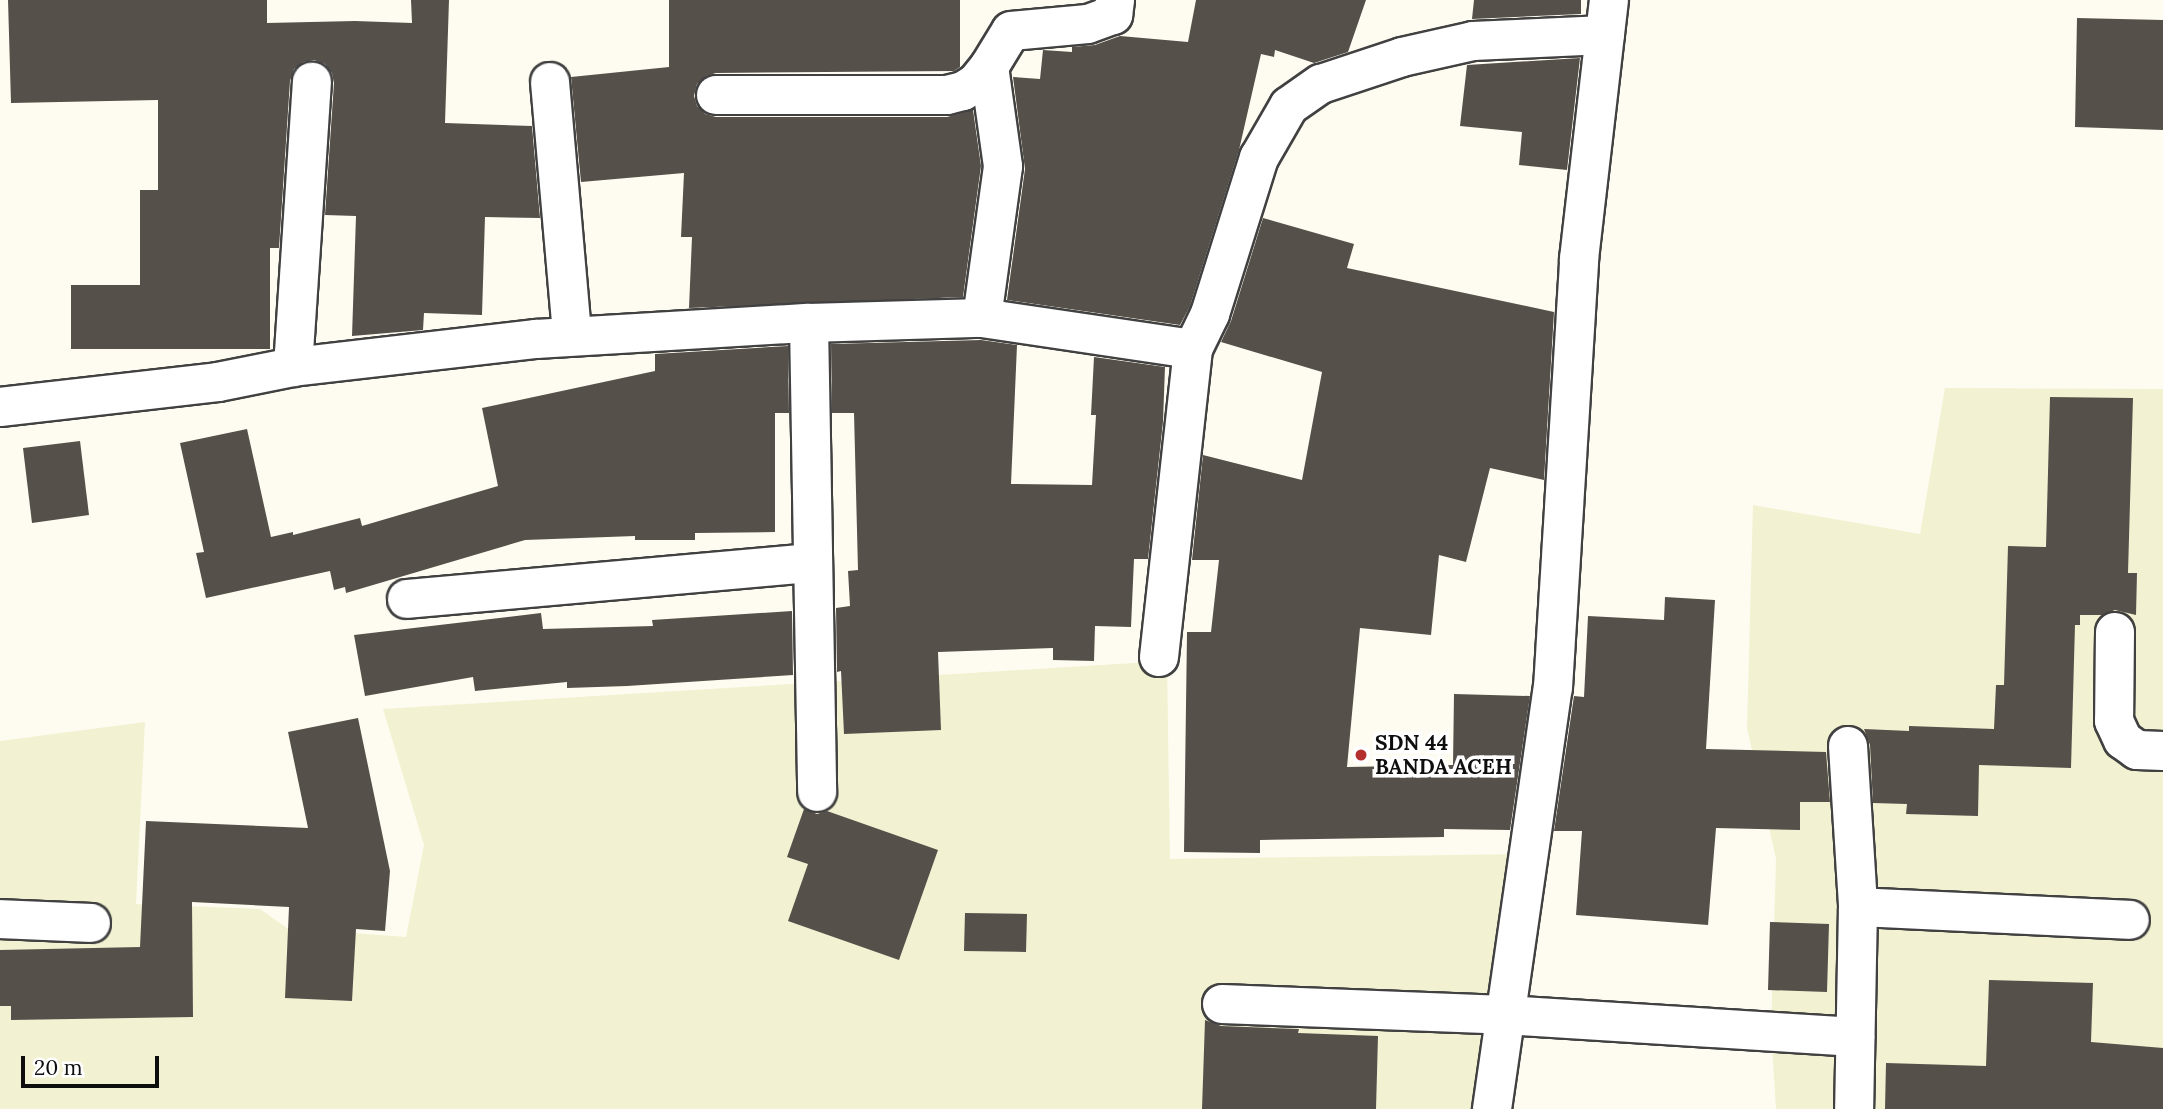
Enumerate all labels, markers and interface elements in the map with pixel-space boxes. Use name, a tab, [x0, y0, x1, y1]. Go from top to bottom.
place label: SDN 44 BANDA ACEH	[1375, 730, 1512, 780]
marker: SDN 44 BANDA ACEH	[1353, 747, 1369, 763]
scale bar	[24, 1042, 163, 1086]
text: 20 m	[34, 1054, 83, 1081]

